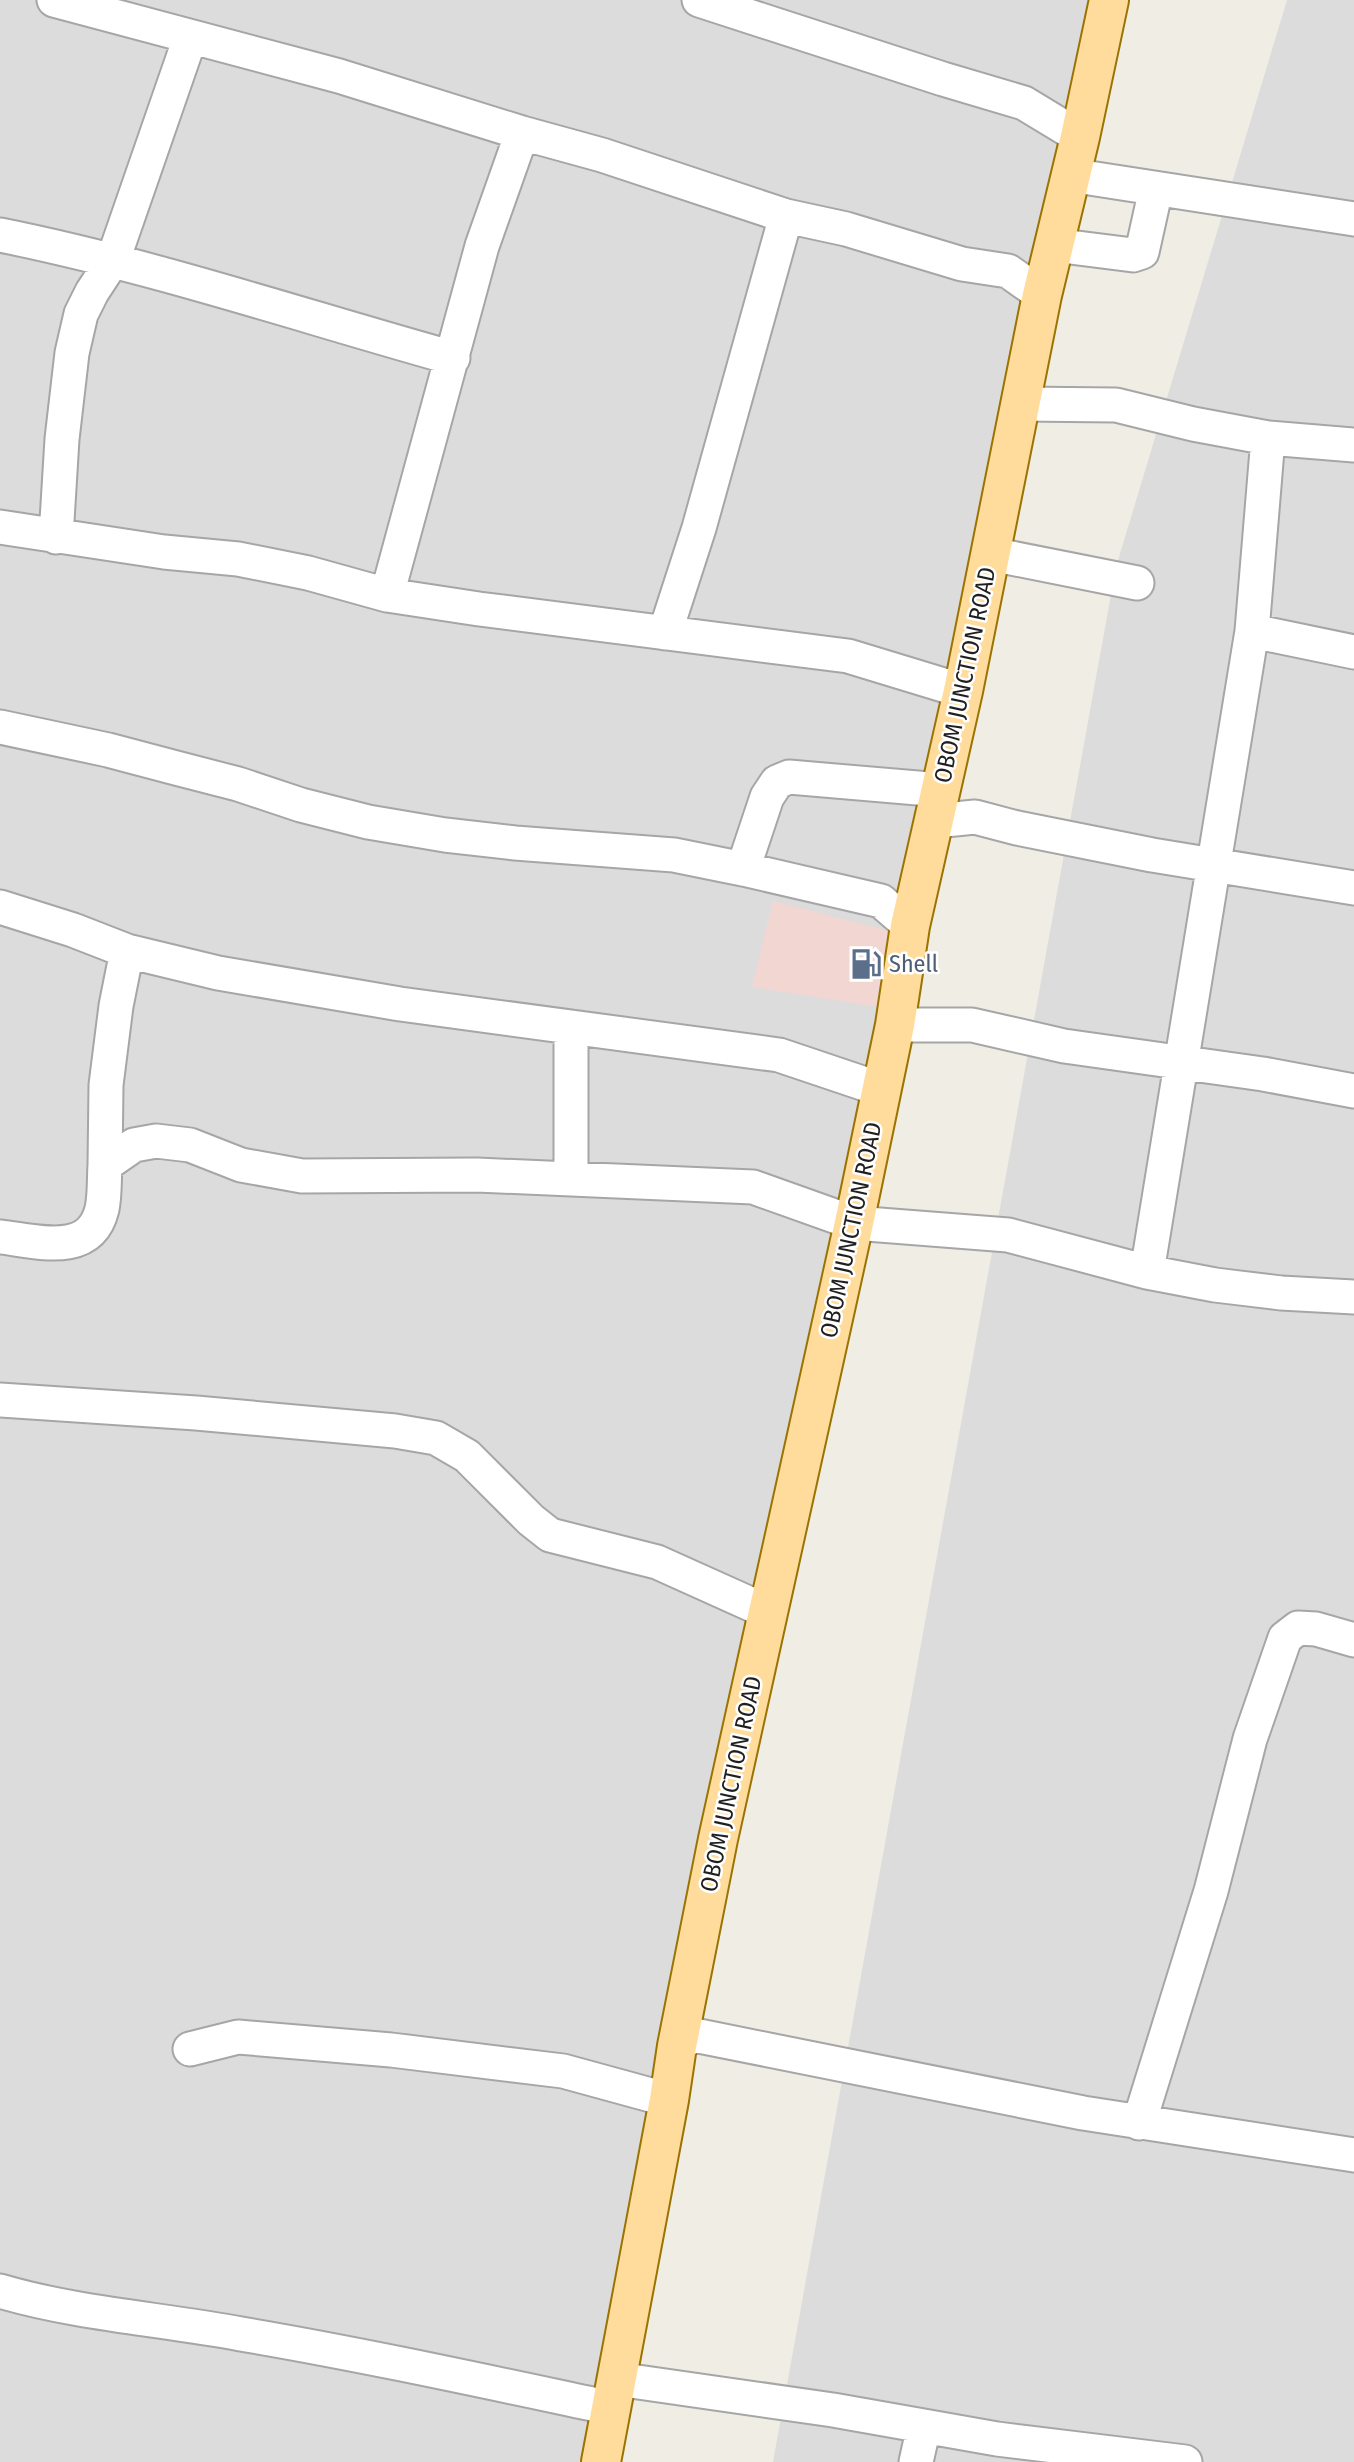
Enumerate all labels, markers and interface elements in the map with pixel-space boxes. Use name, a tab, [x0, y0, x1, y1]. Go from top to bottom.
street label: OBOM JUNCTION ROAD	[928, 565, 1002, 785]
fuel station icon: Shell	[849, 947, 883, 981]
place label: Shell	[889, 950, 938, 978]
street label: OBOM JUNCTION ROAD	[814, 1120, 888, 1340]
street label: OBOM JUNCTION ROAD	[694, 1674, 768, 1894]

